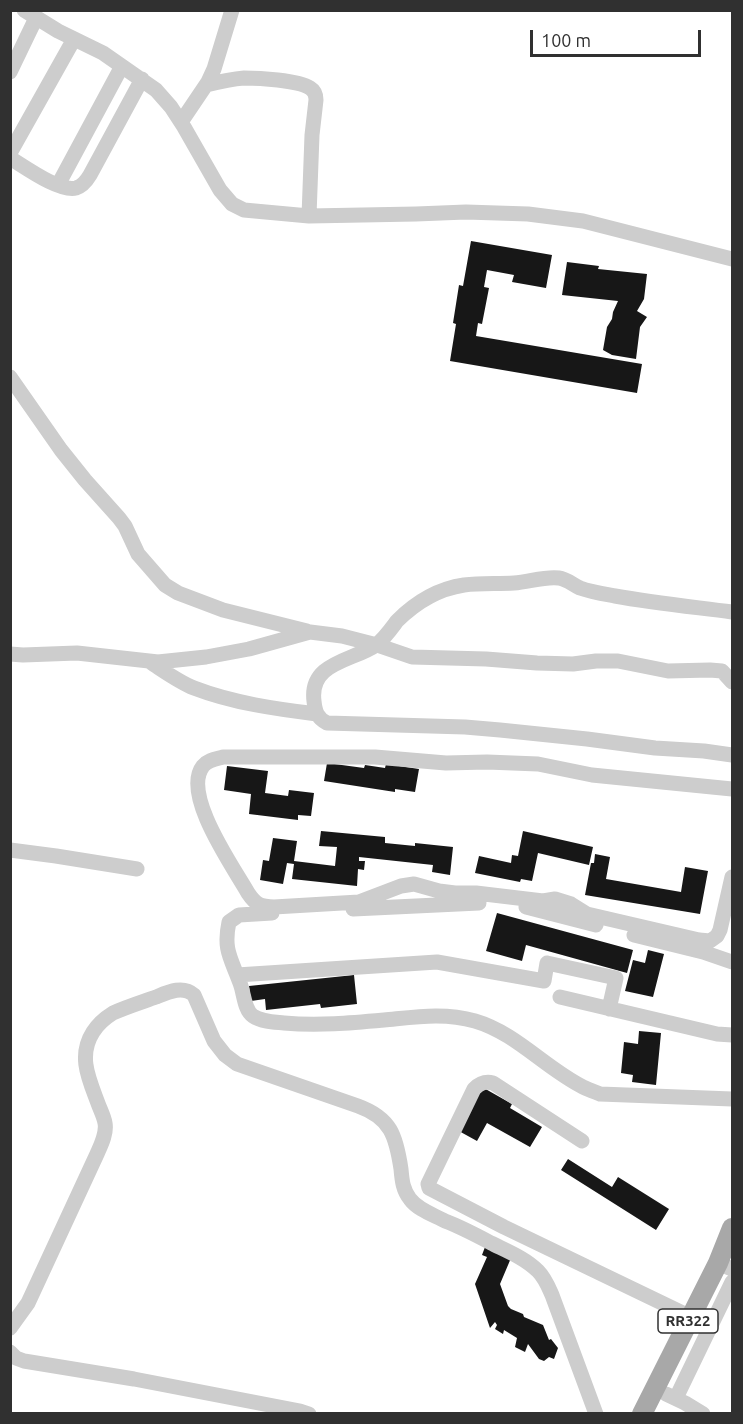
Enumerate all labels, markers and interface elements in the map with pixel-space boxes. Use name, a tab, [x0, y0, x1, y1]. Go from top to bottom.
scale bar	[533, 18, 704, 56]
text: 100 m	[541, 30, 591, 50]
road number: RR322	[658, 1309, 718, 1333]

